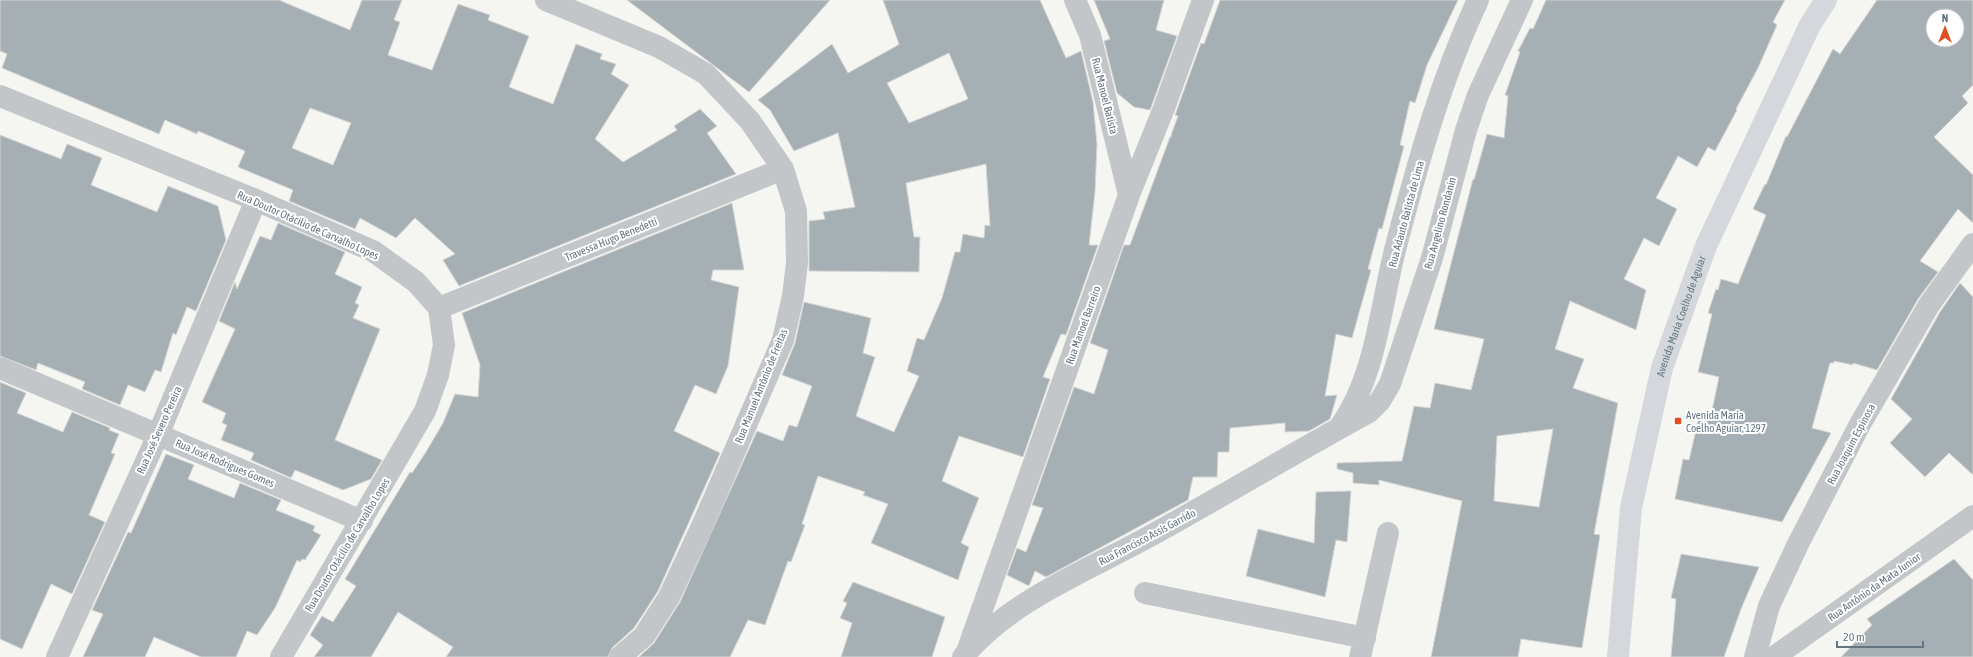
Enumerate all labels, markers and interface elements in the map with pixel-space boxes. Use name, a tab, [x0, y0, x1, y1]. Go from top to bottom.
north arrow	[1925, 8, 1965, 48]
text: N	[1942, 12, 1948, 24]
street label: Rua Manoel Batista	[1090, 57, 1120, 135]
street label: Rua Adauto Batista de Lima	[1386, 160, 1426, 268]
street label: Rua Angelino Rondanin	[1422, 176, 1458, 270]
street label: Rua Doutor Otácilio de Carvalho Lopes	[235, 188, 381, 262]
street label: Travessa Hugo Benedetti	[563, 215, 659, 263]
street label: Avenida Maria Coelho de Aguiar	[1654, 253, 1708, 378]
street label: Rua Manoel Barreiro	[1063, 284, 1103, 366]
street label: Rua Manuel Antônio de Freitas	[733, 327, 790, 445]
street label: Rua José Severo Pereira	[134, 384, 184, 476]
street label: Rua Joaquim Espinosa	[1825, 402, 1877, 486]
place label: Avenida Maria Coelho Aguiar, 1297	[1686, 409, 1766, 434]
marker: Avenida Maria Coelho Aguiar, 1297	[1673, 416, 1683, 426]
street label: Rua José Rodrigues Gomes	[174, 437, 276, 489]
street label: Rua Doutor Otácilio de Carvalho Lopes	[302, 476, 392, 614]
street label: Rua Francisco Assis Garrido	[1097, 506, 1197, 568]
street label: Rua Antônio da Mata Junior	[1825, 550, 1923, 624]
scale bar	[1837, 623, 1923, 649]
text: 20 m	[1843, 630, 1865, 644]

